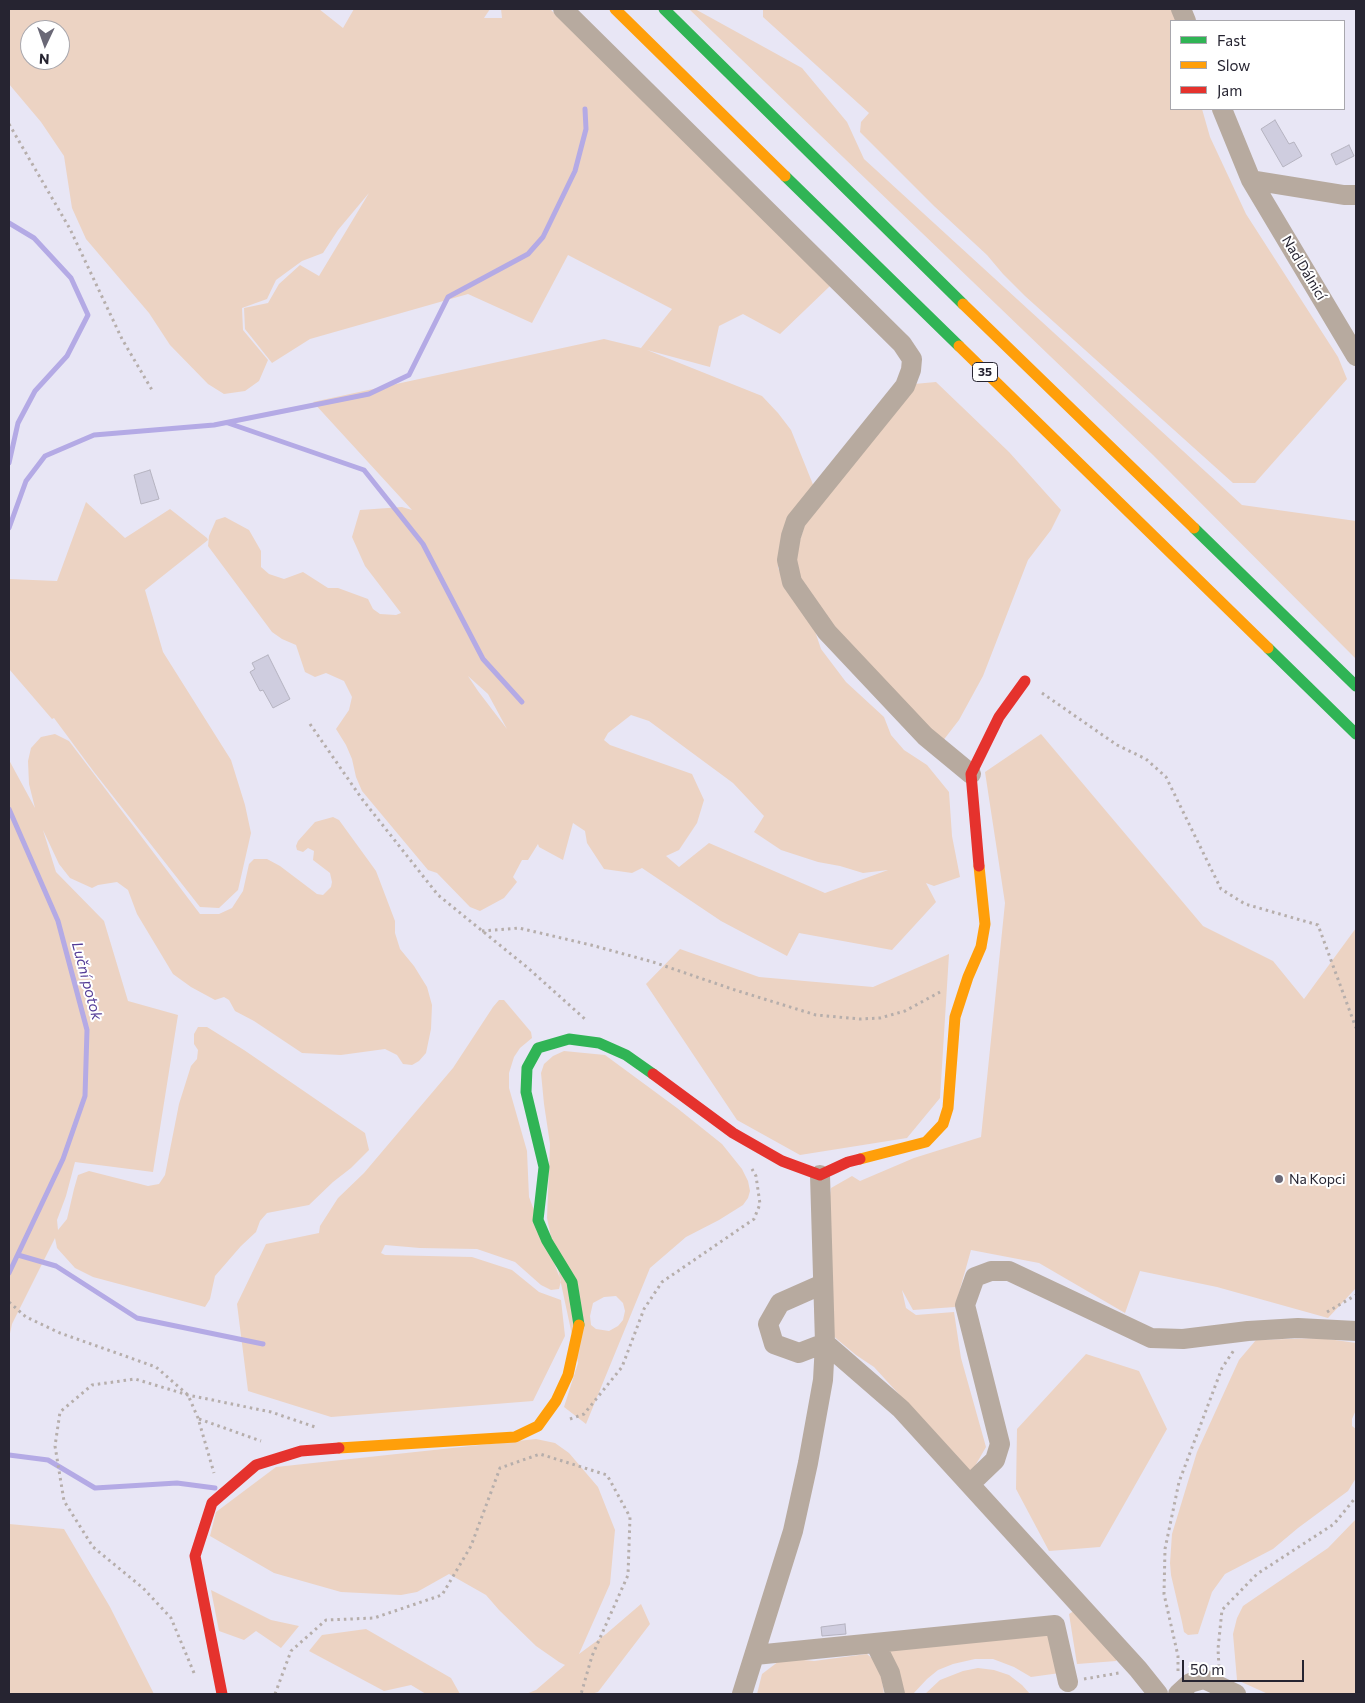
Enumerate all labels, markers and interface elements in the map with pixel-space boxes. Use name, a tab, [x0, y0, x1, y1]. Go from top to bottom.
north arrow	[20, 20, 70, 70]
legend	[1170, 20, 1345, 110]
text: Fast	[1217, 31, 1246, 49]
text: N	[39, 51, 50, 68]
text: Slow	[1217, 56, 1250, 74]
text: Jam	[1217, 81, 1242, 99]
street label: Nad Dálnicí	[1278, 233, 1330, 303]
road number: 35	[972, 362, 998, 382]
water label: Luční potok	[68, 940, 106, 1022]
place label: Na Kopci	[1289, 1171, 1346, 1187]
marker: Na Kopci	[1273, 1173, 1285, 1185]
scale bar	[1185, 1650, 1308, 1682]
text: 50 m	[1190, 1660, 1224, 1678]

